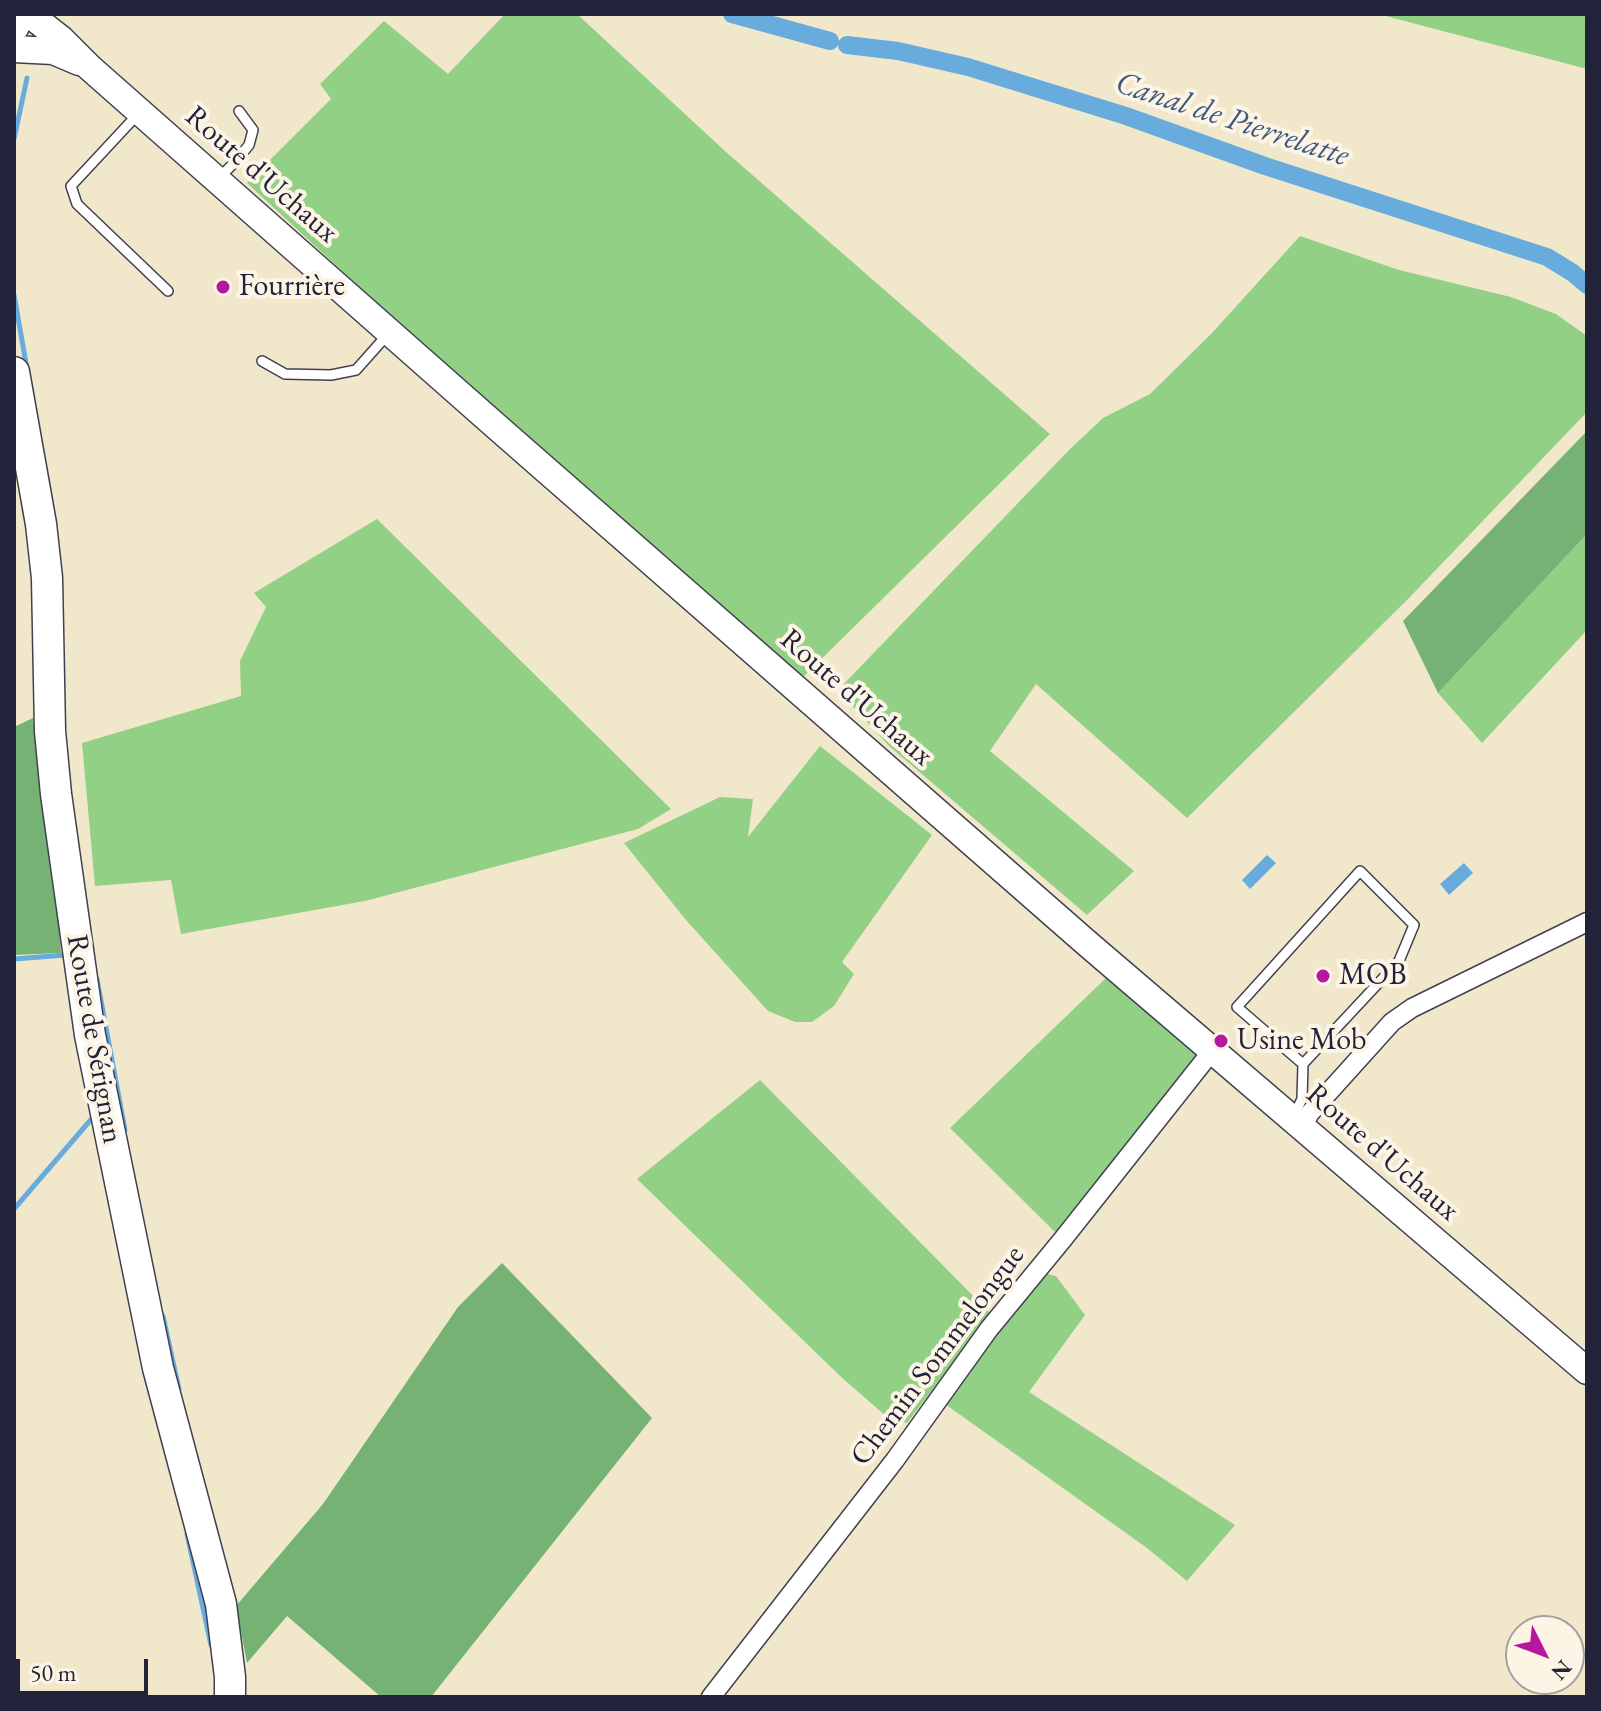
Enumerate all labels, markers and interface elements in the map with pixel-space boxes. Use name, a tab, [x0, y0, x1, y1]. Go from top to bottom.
water label: Canal de Pierrelatte	[1110, 64, 1354, 176]
street label: Route d'Uchaux	[177, 99, 345, 251]
place label: Fourrière	[239, 269, 345, 305]
marker: Fourrière	[214, 278, 232, 296]
street label: Route d'Uchaux	[772, 622, 940, 774]
street label: Route de Sérignan	[58, 932, 130, 1146]
place label: MOB	[1339, 958, 1407, 994]
marker: MOB	[1314, 967, 1332, 985]
place label: Usine Mob	[1237, 1023, 1366, 1059]
marker: Usine Mob	[1212, 1032, 1230, 1050]
street label: Route d'Uchaux	[1298, 1077, 1466, 1229]
street label: Chemin Sommelongue	[843, 1239, 1033, 1473]
north arrow	[1505, 1615, 1585, 1695]
scale bar	[20, 1643, 152, 1693]
text: N	[1545, 1654, 1578, 1686]
text: 50 m	[30, 1657, 77, 1688]

